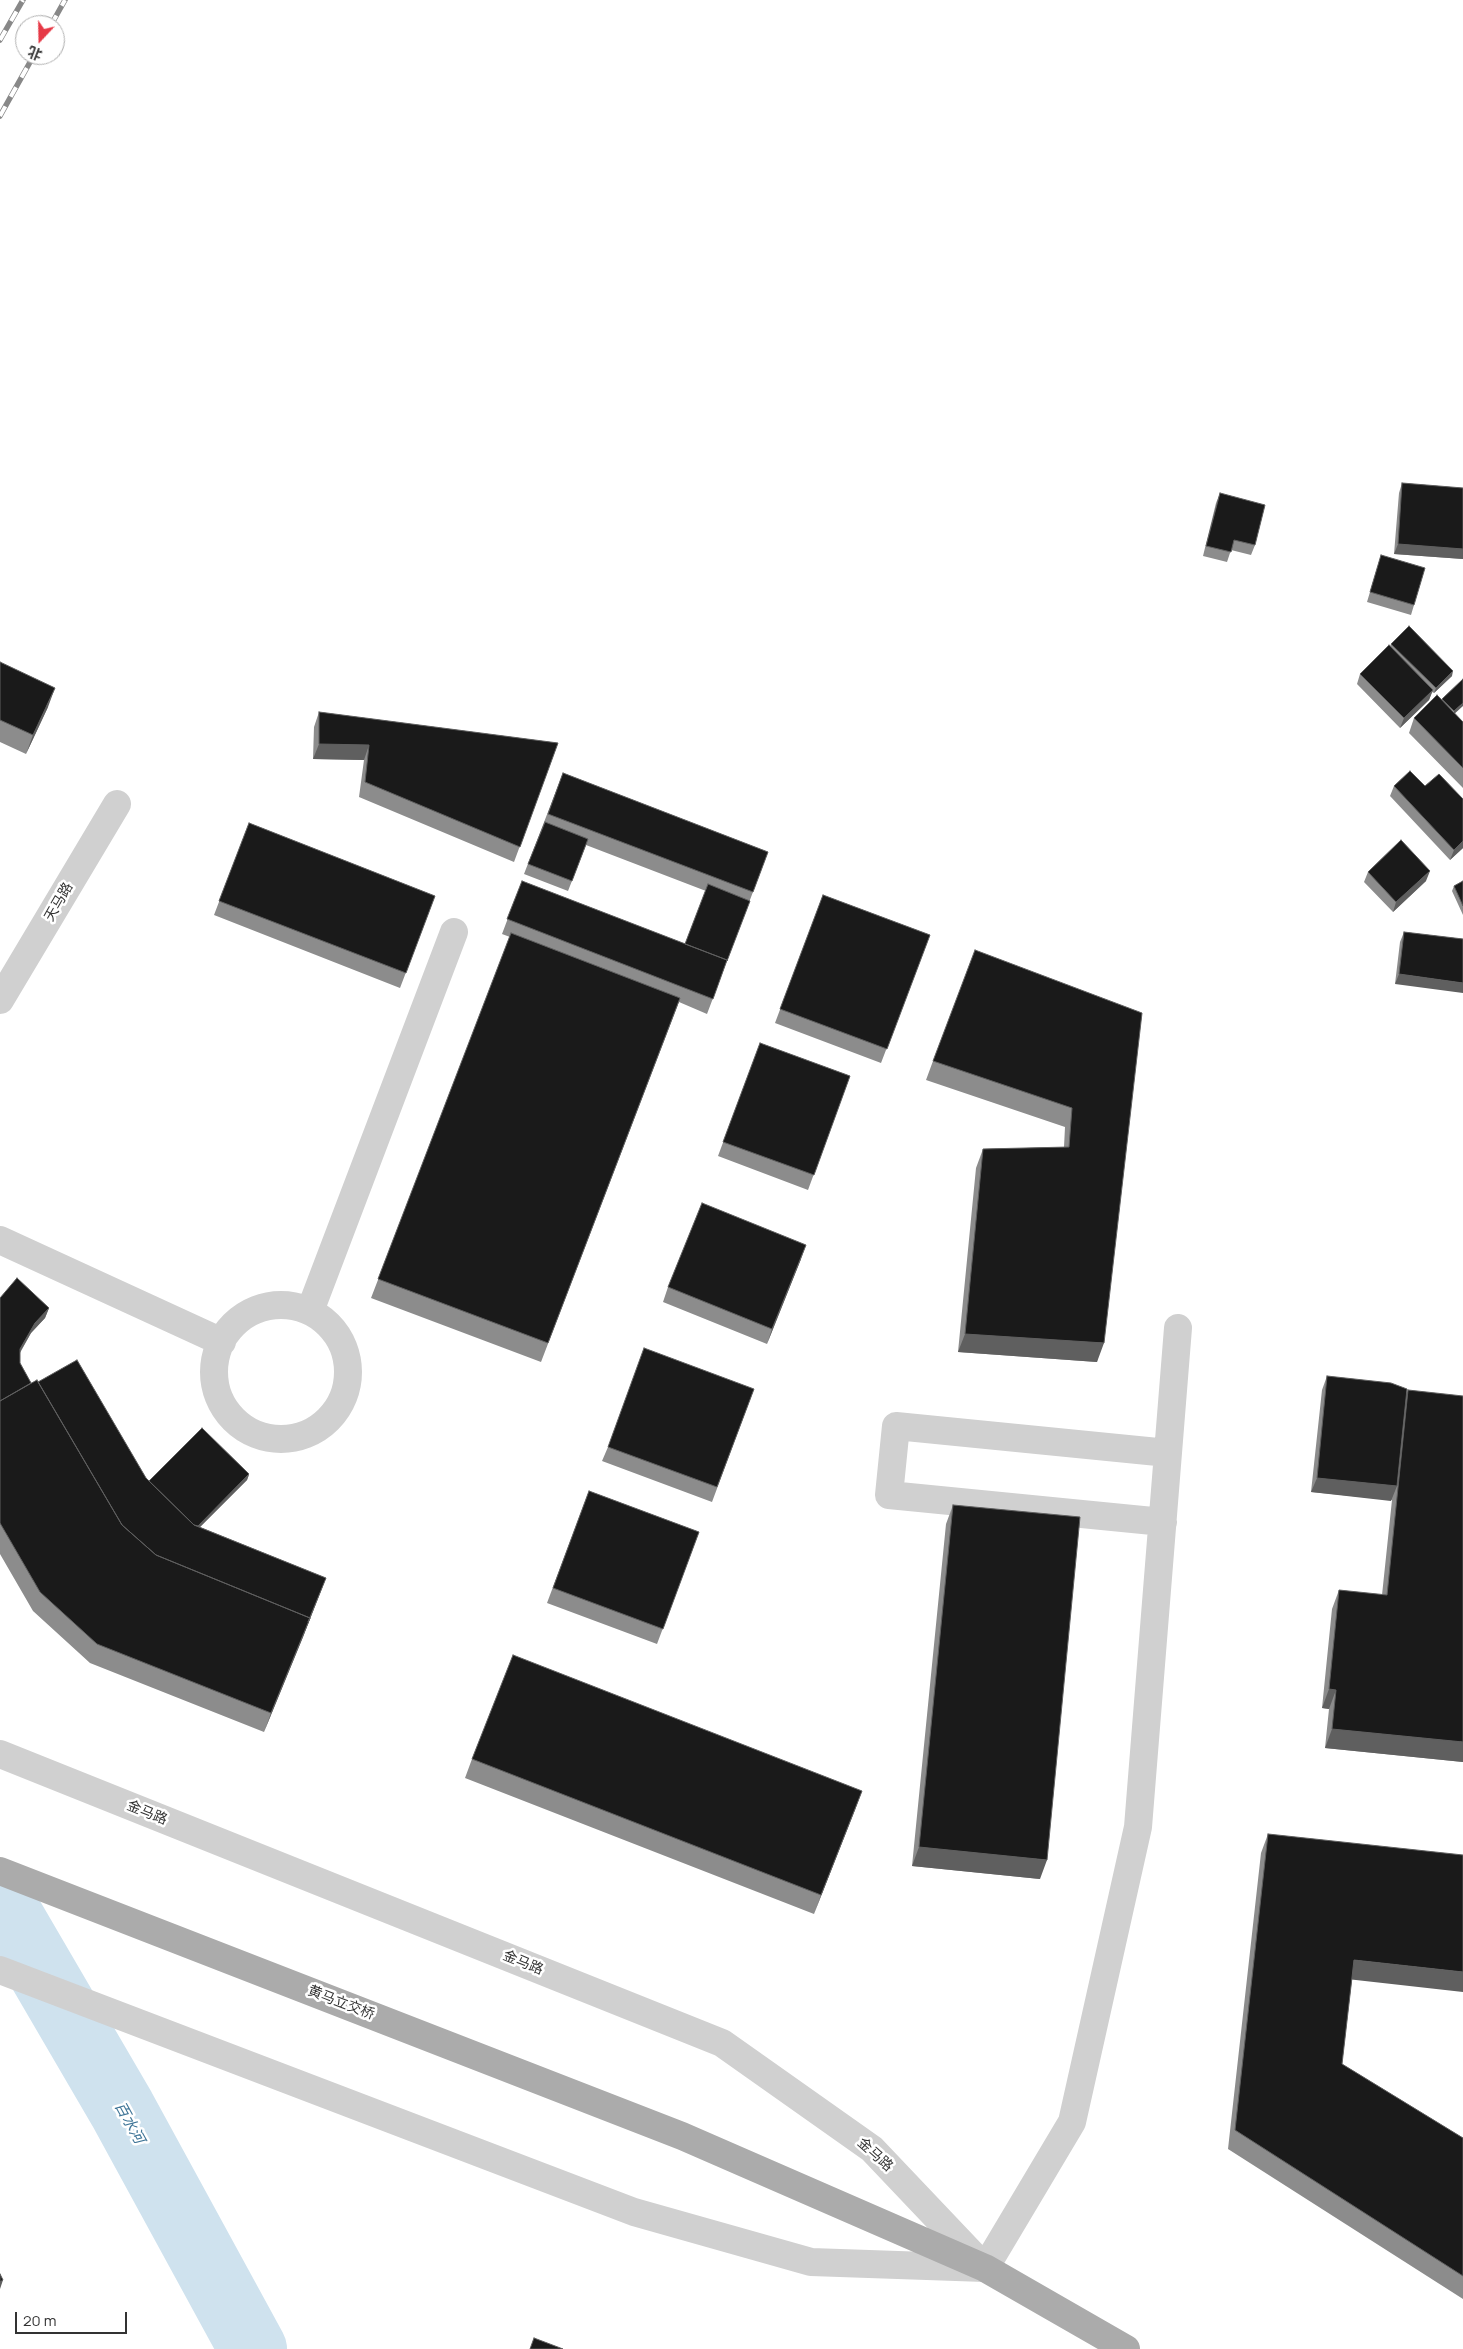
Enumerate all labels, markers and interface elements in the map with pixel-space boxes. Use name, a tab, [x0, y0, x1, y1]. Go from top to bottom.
north arrow	[15, 15, 65, 65]
text: 北	[25, 42, 45, 65]
street label: 天马路	[41, 880, 77, 924]
street label: 金马路	[124, 1797, 170, 1829]
street label: 金马路	[500, 1947, 546, 1979]
street label: 黄马立交桥	[305, 1983, 377, 2023]
water label: 百水河	[110, 2099, 148, 2147]
street label: 金马路	[854, 2135, 896, 2175]
scale bar	[18, 2302, 130, 2334]
text: 20 m	[23, 2310, 56, 2331]

